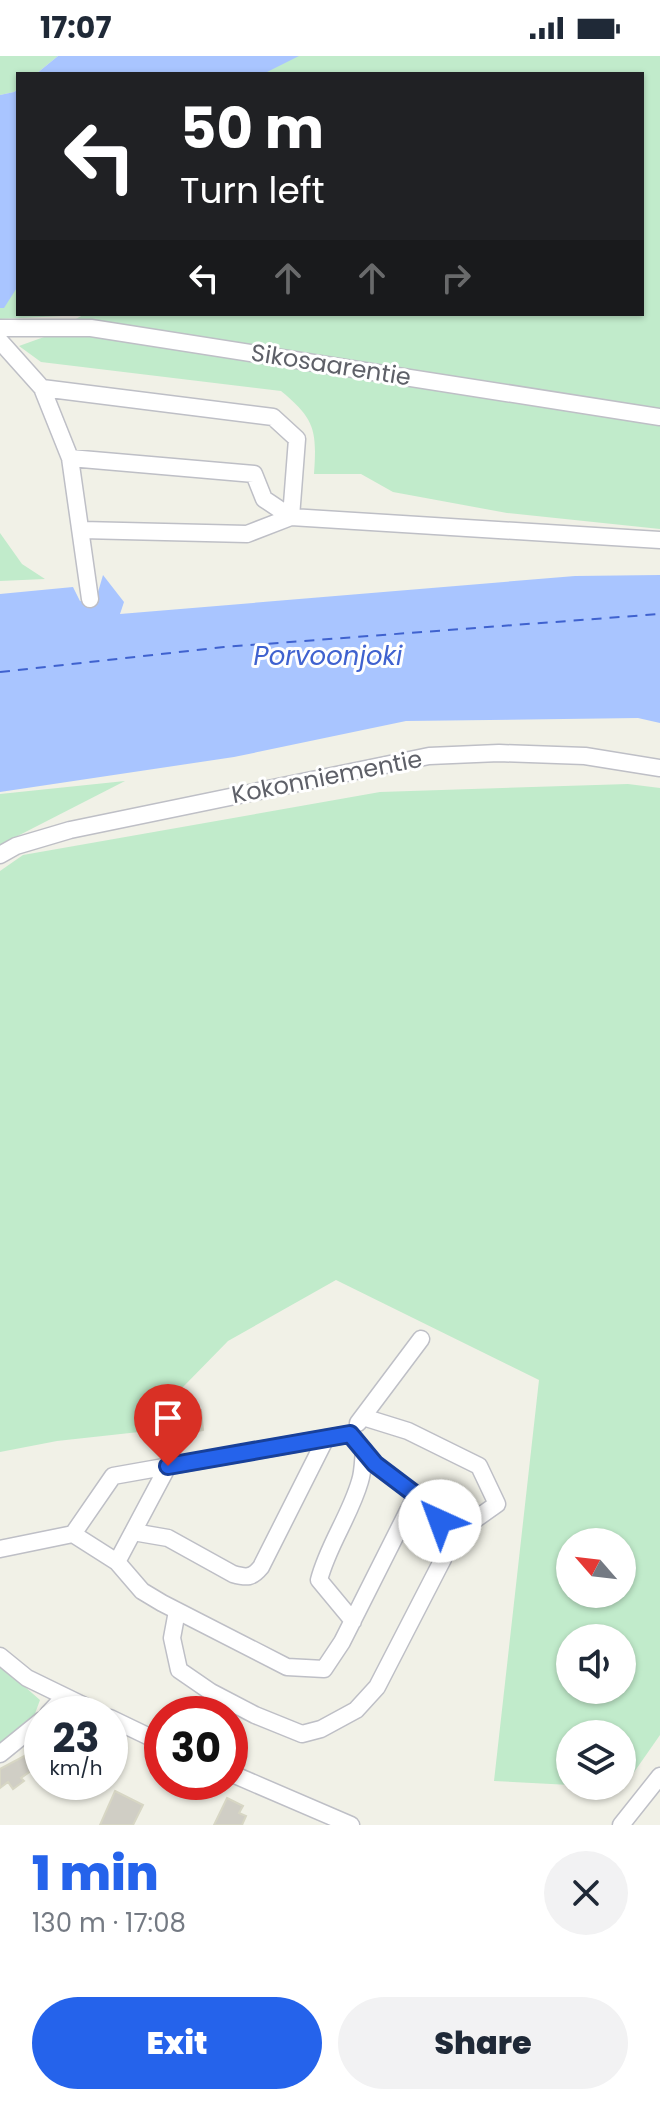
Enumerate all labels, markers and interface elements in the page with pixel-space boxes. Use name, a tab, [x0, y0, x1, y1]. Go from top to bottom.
text: 17:07	[40, 6, 111, 49]
text: 50 m	[180, 89, 324, 168]
icon: left	[48, 104, 152, 208]
text: Turn left	[180, 165, 325, 216]
icon: left	[182, 256, 226, 300]
icon: ahead	[266, 256, 310, 300]
icon: ahead	[350, 256, 394, 300]
icon: right	[434, 256, 478, 300]
street label: Sikosaarentie	[249, 336, 413, 393]
water label: Porvoonjoki	[254, 638, 403, 674]
street label: Kokonniementie	[229, 742, 425, 811]
pin	[134, 1384, 202, 1466]
icon: arrive	[146, 1396, 190, 1440]
position arrow	[398, 1479, 482, 1563]
north arrow	[556, 1528, 636, 1608]
map controls	[556, 1528, 636, 1800]
button: sound	[556, 1624, 636, 1704]
speed limit sign: 30	[144, 1696, 248, 1800]
text: 23	[52, 1710, 100, 1766]
button: layers	[556, 1720, 636, 1800]
text: km/h	[49, 1754, 103, 1782]
text: 1 min	[32, 1840, 159, 1907]
button: close	[544, 1851, 628, 1935]
text: 130 m · 17:08	[32, 1905, 186, 1941]
button: Exit	[32, 1997, 322, 2089]
button: Share	[338, 1997, 628, 2089]

